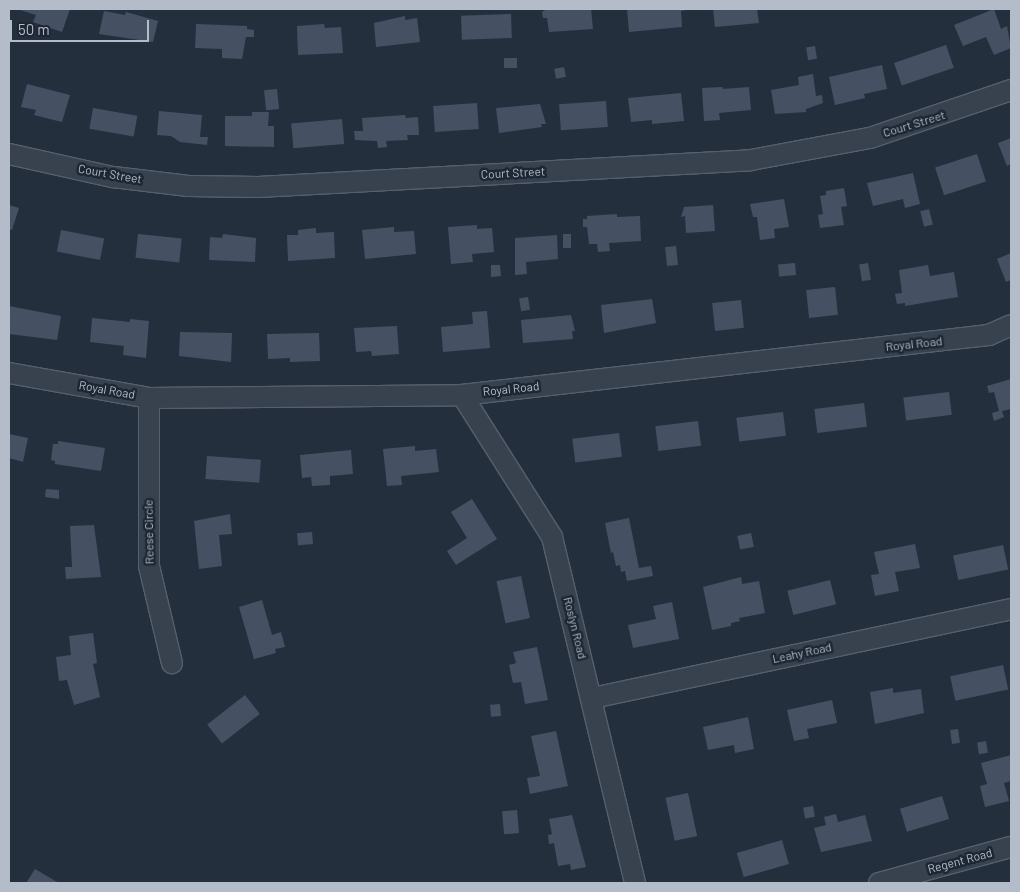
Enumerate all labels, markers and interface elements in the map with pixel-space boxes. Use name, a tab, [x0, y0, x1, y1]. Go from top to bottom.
scale bar	[12, 10, 151, 42]
text: 50 m	[18, 20, 50, 38]
street label: Court Street	[881, 108, 947, 140]
street label: Court Street	[77, 161, 143, 187]
street label: Court Street	[481, 164, 545, 182]
street label: Royal Road	[885, 334, 943, 354]
street label: Royal Road	[78, 378, 136, 402]
street label: Royal Road	[482, 379, 540, 399]
street label: Reese Circle	[141, 500, 157, 564]
street label: Roslyn Road	[560, 596, 590, 660]
street label: Leahy Road	[771, 640, 833, 666]
street label: Regent Road	[926, 845, 994, 877]

